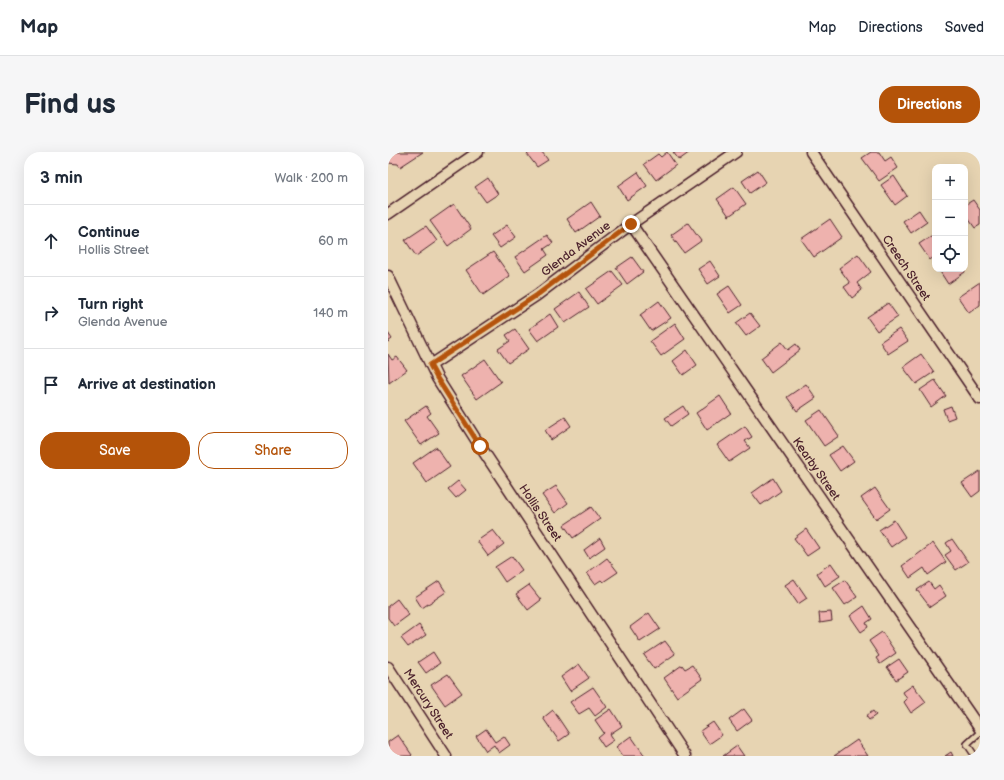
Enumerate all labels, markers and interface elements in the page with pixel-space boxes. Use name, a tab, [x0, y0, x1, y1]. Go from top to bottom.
text: Map	[20, 16, 58, 39]
text: Map	[808, 19, 836, 36]
text: Directions	[858, 19, 923, 36]
text: Saved	[945, 19, 984, 36]
button: Directions	[879, 86, 980, 123]
text: Find us	[24, 88, 116, 121]
map controls	[932, 164, 968, 272]
button: +	[932, 164, 968, 200]
text: 3 min	[40, 168, 83, 188]
text: Walk · 200 m	[275, 170, 348, 186]
button: −	[932, 200, 968, 236]
route end	[622, 215, 640, 233]
street label: Glenda Avenue	[538, 218, 614, 280]
text: Continue	[78, 223, 140, 242]
icon: ahead	[40, 230, 62, 252]
street label: Creech Street	[879, 232, 934, 304]
text: 60 m	[318, 233, 348, 249]
button: locate	[932, 236, 968, 272]
text: Hollis Street	[78, 242, 149, 258]
text: Turn right	[78, 295, 143, 314]
icon: right	[40, 302, 62, 324]
text: 140 m	[313, 305, 348, 321]
text: Glenda Avenue	[78, 314, 168, 330]
icon: arrive	[40, 374, 62, 396]
text: Arrive at destination	[78, 375, 216, 394]
button: Save	[40, 432, 190, 469]
button: Share	[198, 432, 348, 469]
street label: Kearby Street	[789, 435, 843, 503]
route start	[471, 437, 489, 455]
street label: Hollis Street	[515, 482, 565, 545]
street label: Mercury Street	[400, 666, 456, 742]

